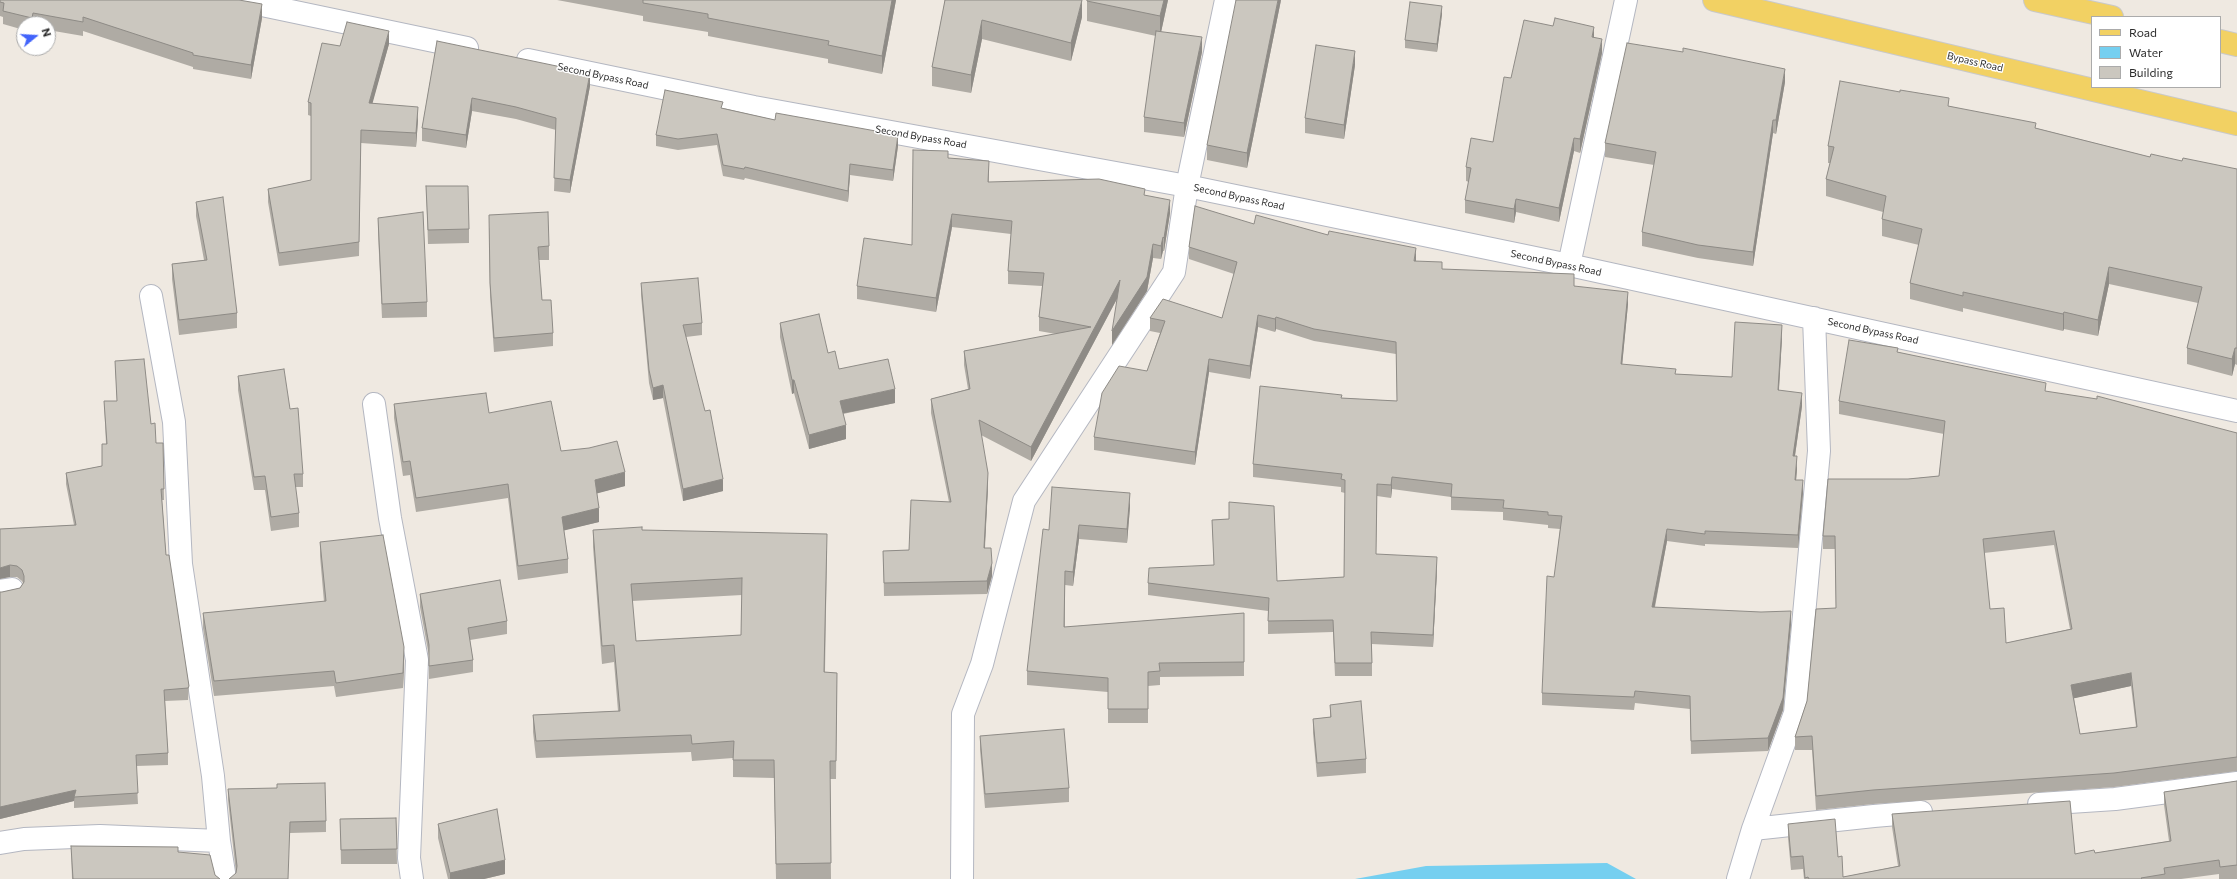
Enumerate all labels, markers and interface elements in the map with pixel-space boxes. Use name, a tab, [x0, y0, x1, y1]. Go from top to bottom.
north arrow	[16, 16, 56, 56]
legend	[2091, 16, 2221, 88]
text: Road	[2129, 25, 2157, 39]
text: N	[39, 26, 54, 38]
text: Water	[2129, 45, 2163, 59]
street label: Bypass Road	[1946, 50, 2004, 74]
street label: Second Bypass Road	[556, 61, 650, 91]
text: Building	[2129, 65, 2173, 79]
street label: Second Bypass Road	[874, 123, 968, 151]
street label: Second Bypass Road	[1192, 182, 1286, 212]
street label: Second Bypass Road	[1509, 248, 1603, 278]
street label: Second Bypass Road	[1826, 316, 1920, 346]

